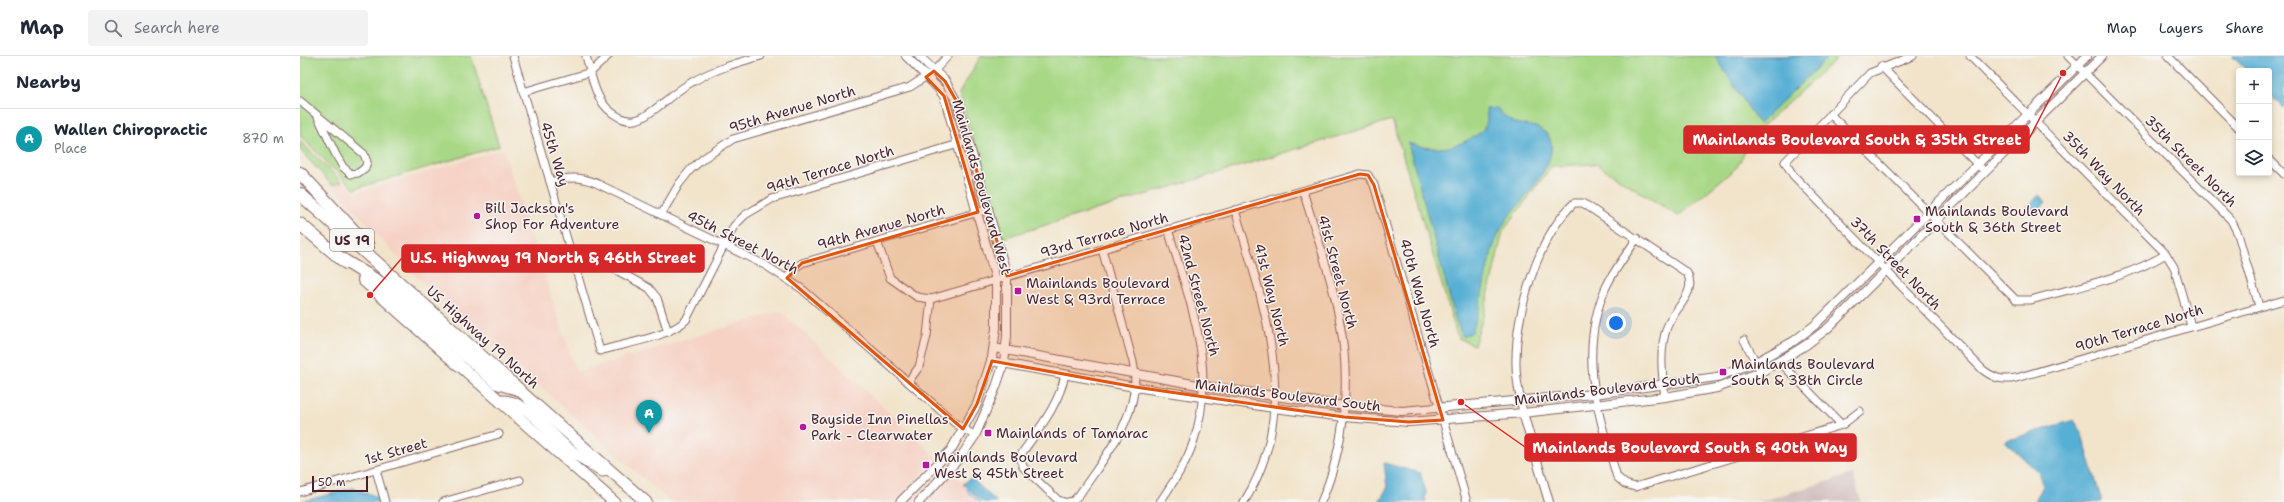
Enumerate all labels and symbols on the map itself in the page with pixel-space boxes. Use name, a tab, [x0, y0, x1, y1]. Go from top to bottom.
street label: 95th Avenue North	[727, 81, 857, 137]
street label: Mainlands Boulevard West	[948, 97, 1016, 277]
street label: 35th Street North	[2141, 111, 2241, 211]
street label: 45th Way	[537, 119, 573, 189]
callout: Mainlands Boulevard South & 35th Street	[1684, 126, 2029, 153]
street label: 35th Way North	[2059, 127, 2149, 219]
text: Mainlands Boulevard South & 35th Street	[1692, 130, 2022, 150]
street label: 94th Terrace North	[764, 141, 896, 197]
place label: Bill Jackson's Shop For Adventure	[485, 199, 619, 233]
street label: 94th Avenue North	[815, 200, 947, 254]
place label: Mainlands Boulevard South & 36th Street	[1925, 202, 2069, 236]
street label: 45th Street North	[684, 206, 802, 278]
street label: 93rd Terrace North	[1038, 208, 1170, 262]
marker: Bill Jackson's Shop For Adventure	[472, 211, 482, 221]
street label: 37th Street North	[1847, 212, 1945, 314]
street label: 41st Street North	[1314, 213, 1362, 331]
marker: Mainlands Boulevard South & 36th Street	[1912, 214, 1922, 224]
road number: US 19	[330, 229, 374, 251]
street label: 42nd Street North	[1174, 232, 1224, 358]
street label: 40th Way North	[1396, 236, 1444, 350]
street label: 41st Way North	[1250, 241, 1294, 349]
callout: U.S. Highway 19 North & 46th Street	[402, 245, 704, 272]
text: U.S. Highway 19 North & 46th Street	[410, 248, 696, 268]
place label: Mainlands Boulevard West & 93rd Terrace	[1026, 274, 1170, 308]
street label: US Highway 19 North	[423, 282, 543, 392]
marker: Mainlands Boulevard West & 93rd Terrace	[1013, 286, 1023, 296]
street label: 90th Terrace North	[2073, 300, 2205, 356]
your location	[1606, 313, 1626, 333]
place label: Mainlands Boulevard South & 38th Circle	[1731, 355, 1875, 389]
marker: Mainlands Boulevard South & 38th Circle	[1718, 367, 1728, 377]
street label: Mainlands Boulevard South	[1513, 369, 1701, 409]
street label: Mainlands Boulevard South	[1194, 375, 1382, 415]
pin: A	[636, 400, 662, 433]
place label: Bayside Inn Pinellas Park - Clearwater	[811, 410, 949, 444]
marker: Bayside Inn Pinellas Park - Clearwater	[798, 422, 808, 432]
place label: Mainlands of Tamarac	[996, 424, 1148, 442]
marker: Mainlands of Tamarac	[983, 428, 993, 438]
street label: 1st Street	[363, 434, 429, 468]
callout: Mainlands Boulevard South & 40th Way	[1525, 434, 1856, 461]
text: Mainlands Boulevard South & 40th Way	[1532, 438, 1848, 458]
place label: Mainlands Boulevard West & 45th Street	[934, 448, 1078, 482]
marker: Mainlands Boulevard West & 45th Street	[921, 460, 931, 470]
scale bar	[312, 474, 368, 493]

